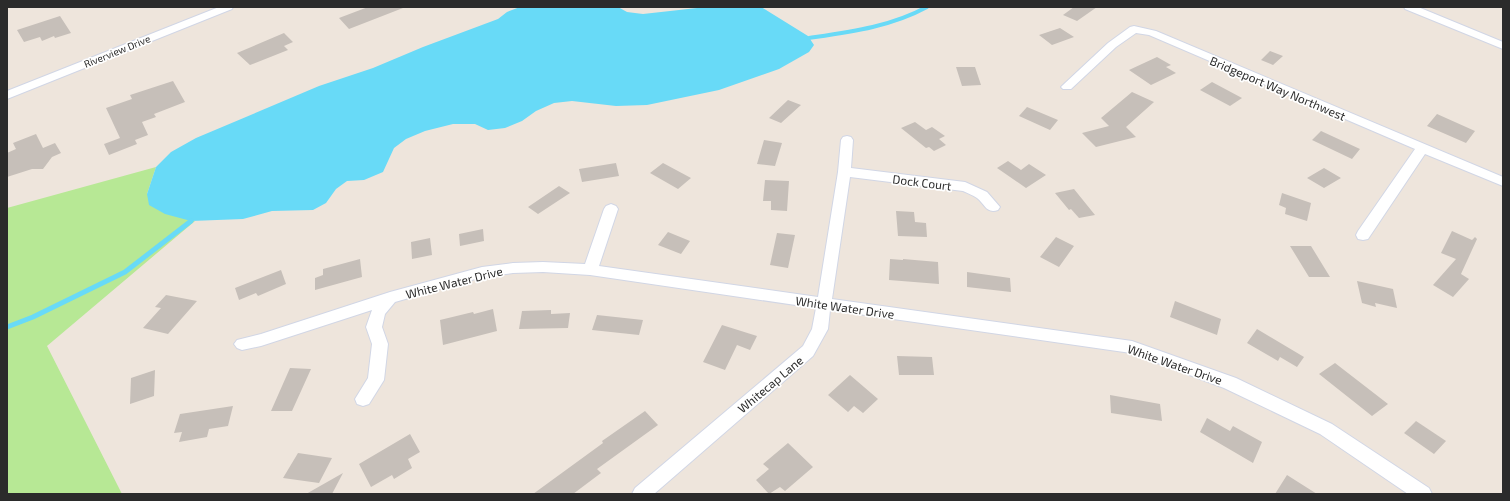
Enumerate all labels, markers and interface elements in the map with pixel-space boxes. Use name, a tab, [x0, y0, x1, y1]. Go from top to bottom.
street label: Riverview Drive	[82, 32, 152, 70]
street label: Bridgeport Way Northwest	[1208, 53, 1348, 123]
street label: Dock Court	[892, 171, 953, 193]
street label: White Water Drive	[404, 263, 504, 301]
street label: White Water Drive	[795, 293, 895, 321]
street label: White Water Drive	[1126, 341, 1224, 387]
street label: Whitecap Lane	[735, 353, 805, 415]

